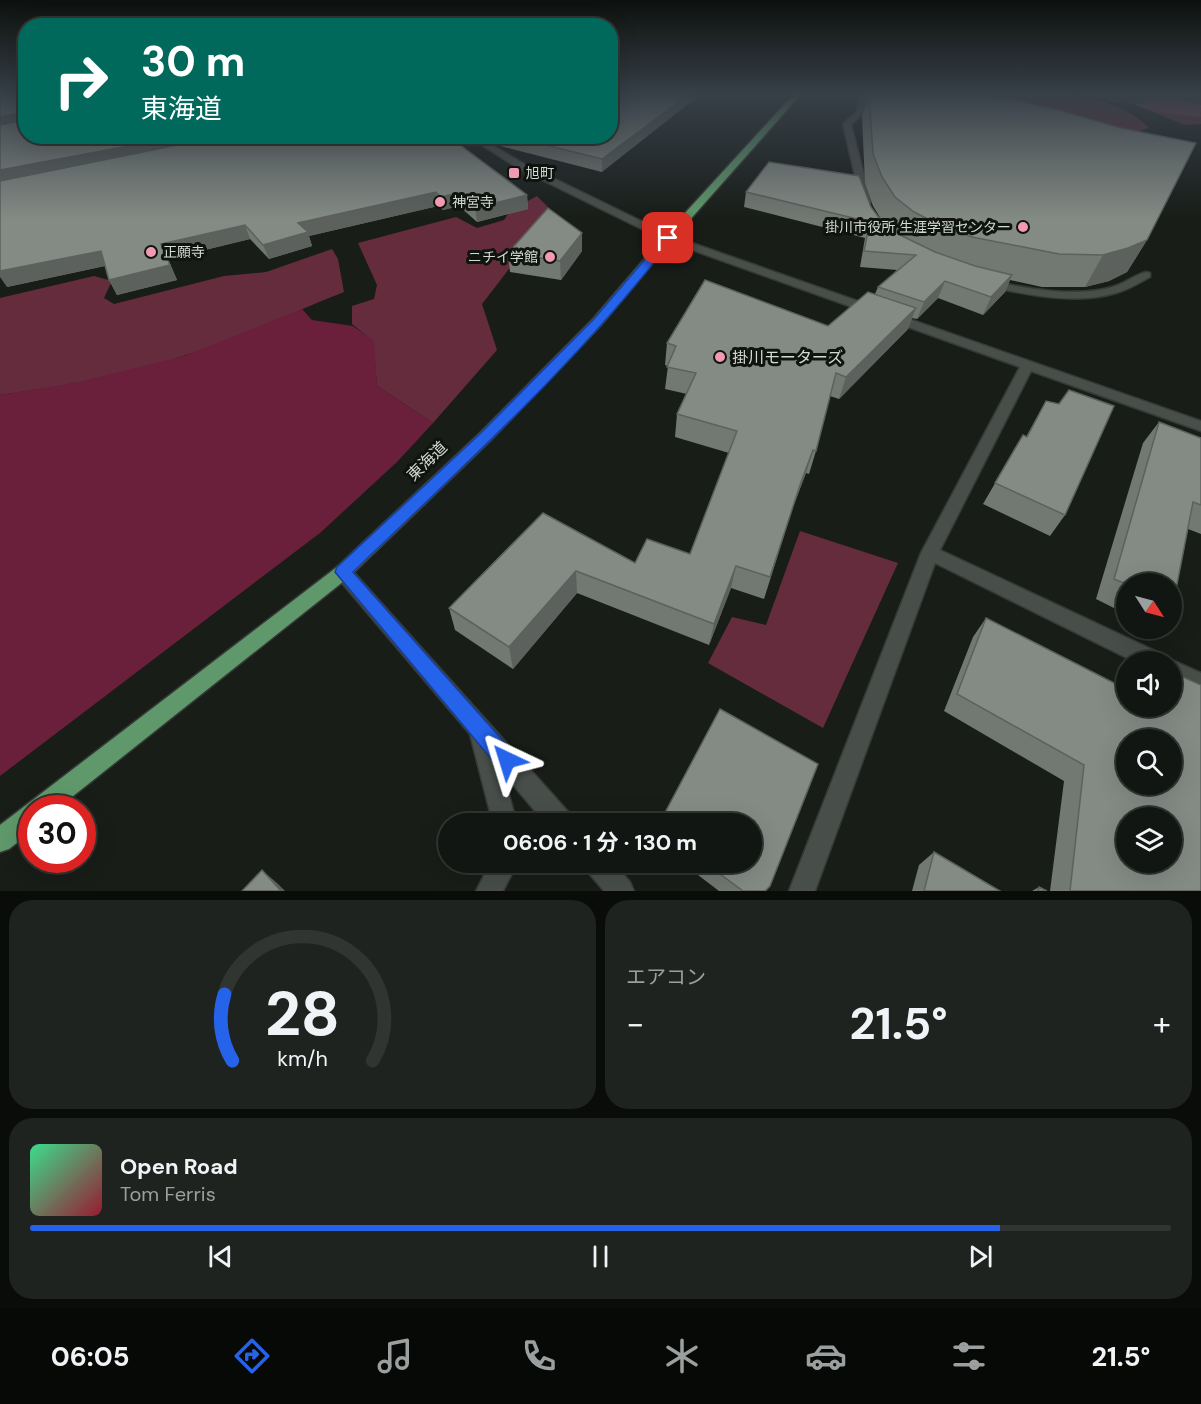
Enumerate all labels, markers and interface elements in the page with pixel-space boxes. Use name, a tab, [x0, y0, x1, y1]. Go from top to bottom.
text: 30 m	[141, 34, 245, 89]
icon: right	[42, 42, 120, 120]
text: 東海道	[141, 91, 222, 126]
place label: 旭町	[526, 164, 554, 182]
marker: 旭町	[507, 166, 521, 180]
place label: 神宮寺	[452, 193, 494, 211]
marker: 神宮寺	[433, 195, 447, 209]
pin	[642, 212, 693, 263]
place label: 掛川市役所 生涯学習センター	[825, 218, 1011, 236]
marker: 掛川市役所 生涯学習センター	[1016, 220, 1030, 234]
icon: arrive	[651, 221, 684, 254]
place label: 正願寺	[163, 243, 205, 261]
marker: 正願寺	[144, 245, 158, 259]
place label: ニチイ学館	[468, 248, 538, 266]
marker: ニチイ学館	[543, 250, 557, 264]
place label: 掛川モーターズ	[732, 347, 843, 368]
marker: 掛川モーターズ	[713, 350, 727, 364]
street label: 東海道	[402, 437, 452, 485]
north arrow	[1116, 573, 1182, 639]
map controls	[1116, 573, 1182, 873]
button: sound	[1116, 651, 1182, 717]
position arrow	[475, 728, 539, 792]
button: search	[1116, 729, 1182, 795]
speed limit sign: 30	[18, 795, 96, 873]
button: layers	[1116, 807, 1182, 873]
text: 06:06 · 1 分 · 130 m	[503, 828, 697, 857]
text: エアコン	[626, 964, 706, 990]
text: 28	[265, 973, 340, 1054]
text: 21.5°	[849, 994, 948, 1053]
text: −	[626, 1002, 644, 1045]
text: +	[1153, 1002, 1171, 1045]
text: km/h	[277, 1046, 328, 1074]
text: Open Road	[120, 1152, 238, 1181]
text: Tom Ferris	[120, 1181, 216, 1207]
icon: previous	[204, 1240, 237, 1273]
icon: pause	[584, 1240, 617, 1273]
icon: next	[964, 1240, 997, 1273]
icon: directions	[231, 1335, 273, 1377]
icon: music	[374, 1335, 416, 1377]
icon: phone	[518, 1335, 560, 1377]
icon: climate	[661, 1335, 703, 1377]
icon: car	[805, 1335, 847, 1377]
icon: filters	[948, 1335, 990, 1377]
text: 06:05	[51, 1339, 130, 1374]
text: 21.5°	[1091, 1339, 1150, 1374]

